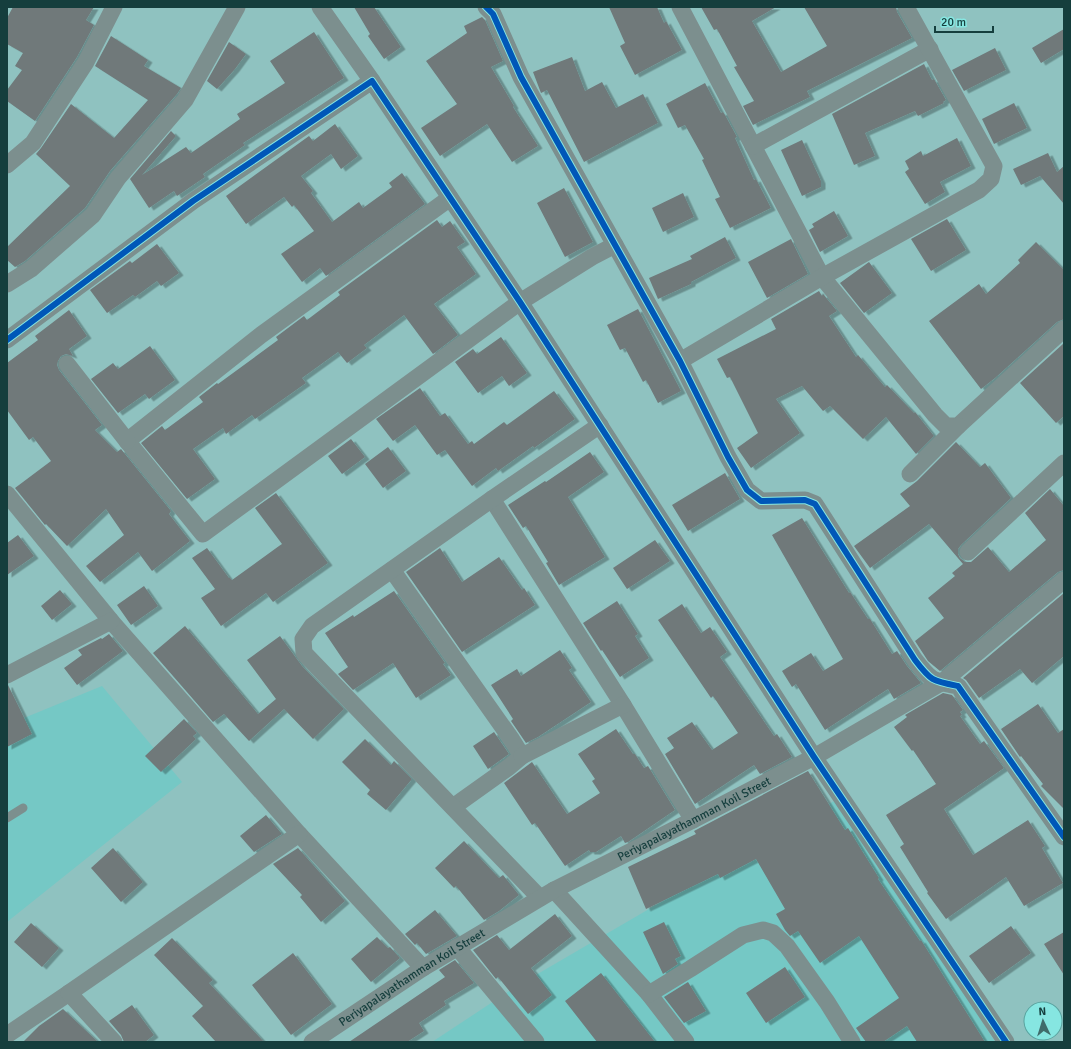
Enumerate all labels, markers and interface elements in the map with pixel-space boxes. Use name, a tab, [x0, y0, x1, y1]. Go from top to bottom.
scale bar	[935, 8, 993, 34]
text: 20 m	[941, 15, 966, 30]
street label: Periyapalayathamman Koil Street	[615, 773, 773, 864]
street label: Periyapalayathamman Koil Street	[336, 925, 488, 1030]
north arrow	[1023, 1001, 1063, 1041]
text: N	[1038, 1005, 1047, 1018]

